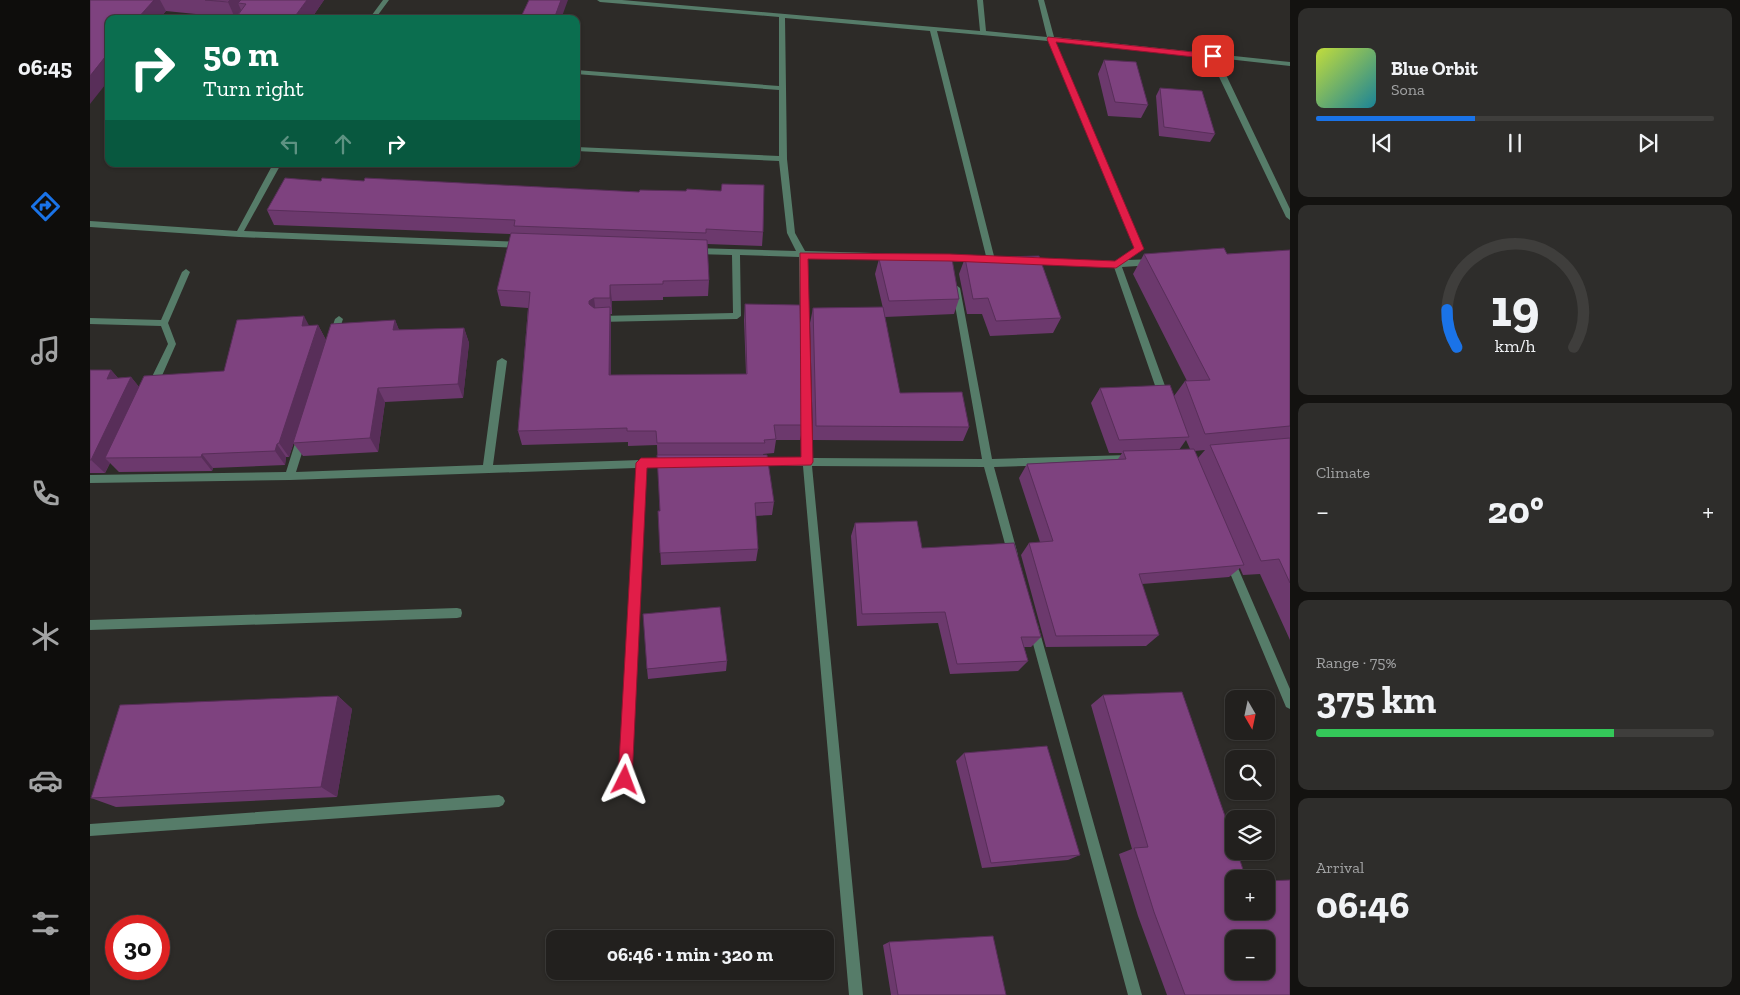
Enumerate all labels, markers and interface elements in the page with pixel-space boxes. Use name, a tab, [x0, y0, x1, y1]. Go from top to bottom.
text: 50 m	[203, 33, 279, 75]
icon: right	[120, 35, 185, 100]
pin	[1192, 35, 1234, 77]
icon: arrive	[1199, 42, 1227, 70]
text: 06:45	[18, 54, 72, 81]
text: Blue Orbit	[1391, 57, 1478, 80]
text: Turn right	[203, 75, 304, 102]
text: Sona	[1391, 80, 1425, 99]
icon: previous	[1368, 129, 1396, 157]
icon: pause	[1501, 129, 1529, 157]
icon: next	[1634, 129, 1662, 157]
icon: left	[276, 130, 304, 158]
icon: ahead	[329, 130, 357, 158]
icon: right	[382, 130, 410, 158]
icon: directions	[28, 189, 63, 224]
text: 19	[1491, 277, 1539, 339]
icon: music	[28, 333, 63, 368]
text: km/h	[1495, 335, 1535, 357]
text: Climate	[1316, 463, 1370, 482]
icon: phone	[28, 476, 63, 511]
text: 20°	[1488, 487, 1544, 533]
text: −	[1316, 495, 1329, 528]
text: +	[1702, 495, 1714, 528]
icon: climate	[28, 619, 63, 654]
text: Range · 75%	[1316, 653, 1397, 672]
text: 375 km	[1316, 677, 1436, 723]
north arrow	[1225, 690, 1275, 740]
map controls	[1225, 690, 1275, 980]
button: search	[1225, 750, 1275, 800]
position arrow	[598, 753, 650, 805]
icon: car	[28, 763, 63, 798]
button: layers	[1225, 810, 1275, 860]
text: Arrival	[1316, 858, 1364, 877]
button: +	[1225, 870, 1275, 920]
text: 06:46	[1316, 882, 1410, 928]
icon: filters	[28, 906, 63, 941]
speed limit sign: 30	[105, 915, 170, 980]
button: −	[1225, 930, 1275, 980]
text: 06:46 · 1 min · 320 m	[607, 943, 773, 966]

